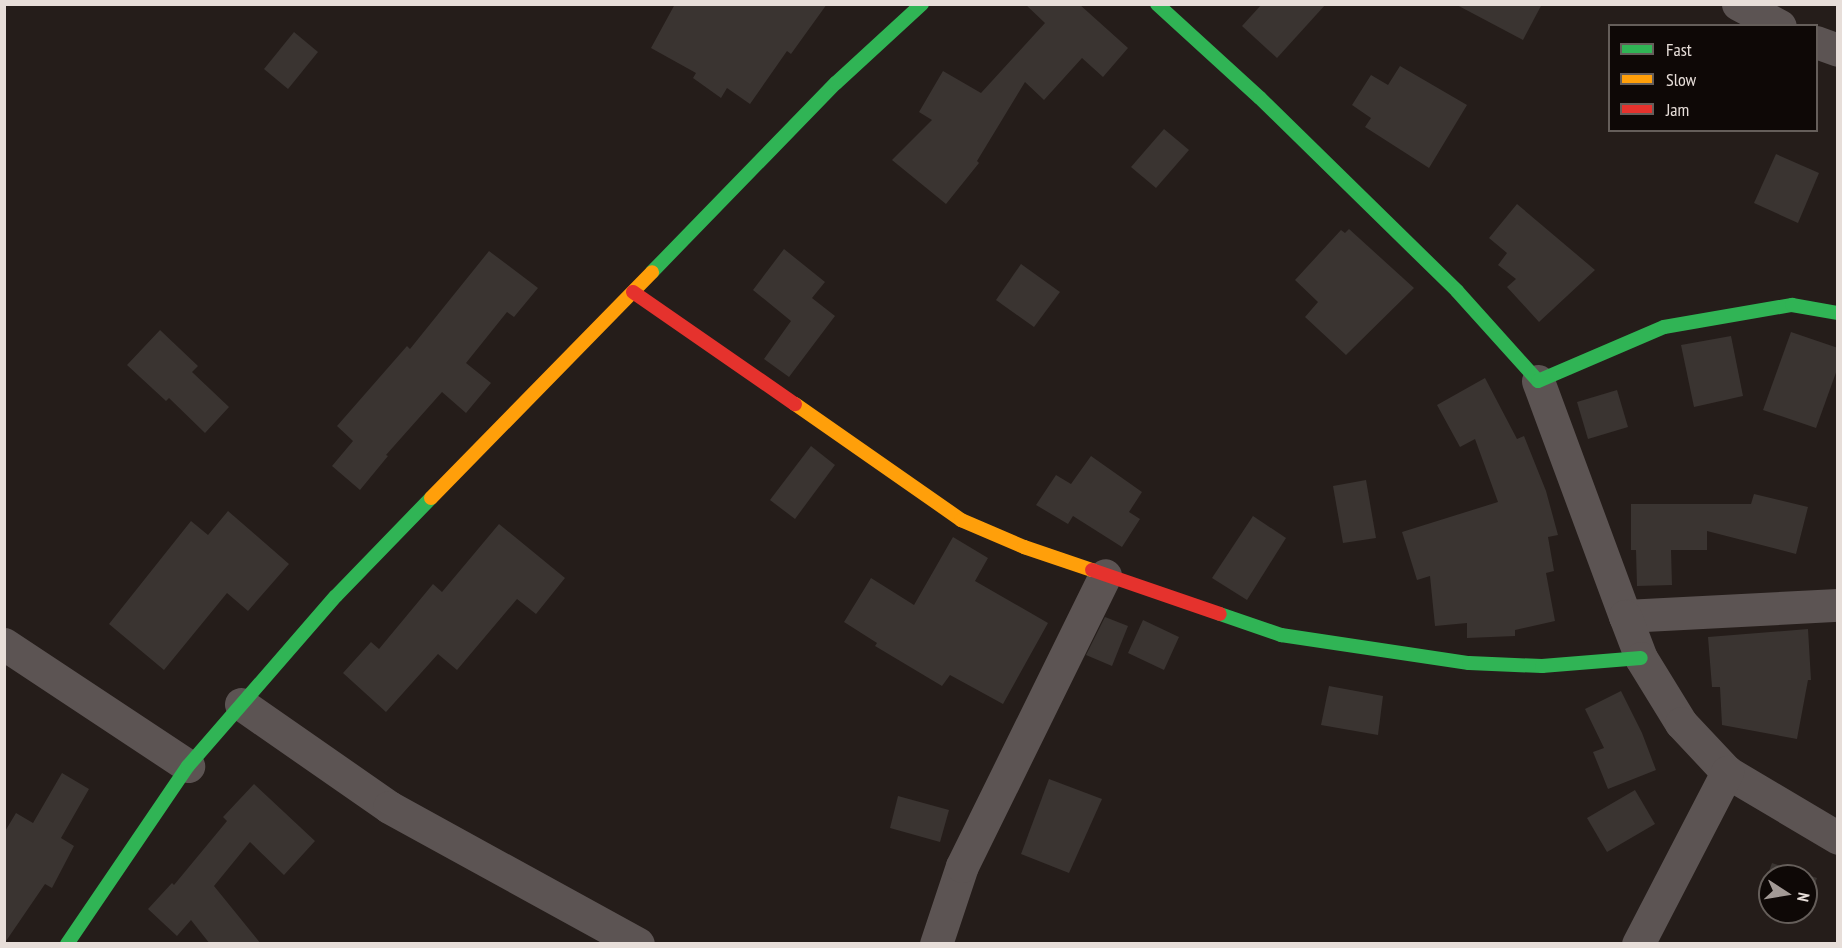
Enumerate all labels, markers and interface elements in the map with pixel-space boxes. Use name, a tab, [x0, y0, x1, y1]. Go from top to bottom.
legend	[1608, 24, 1818, 132]
text: Fast	[1666, 38, 1692, 61]
text: Slow	[1666, 68, 1696, 91]
text: Jam	[1666, 98, 1689, 121]
north arrow	[1758, 864, 1818, 924]
text: N	[1793, 891, 1814, 904]

